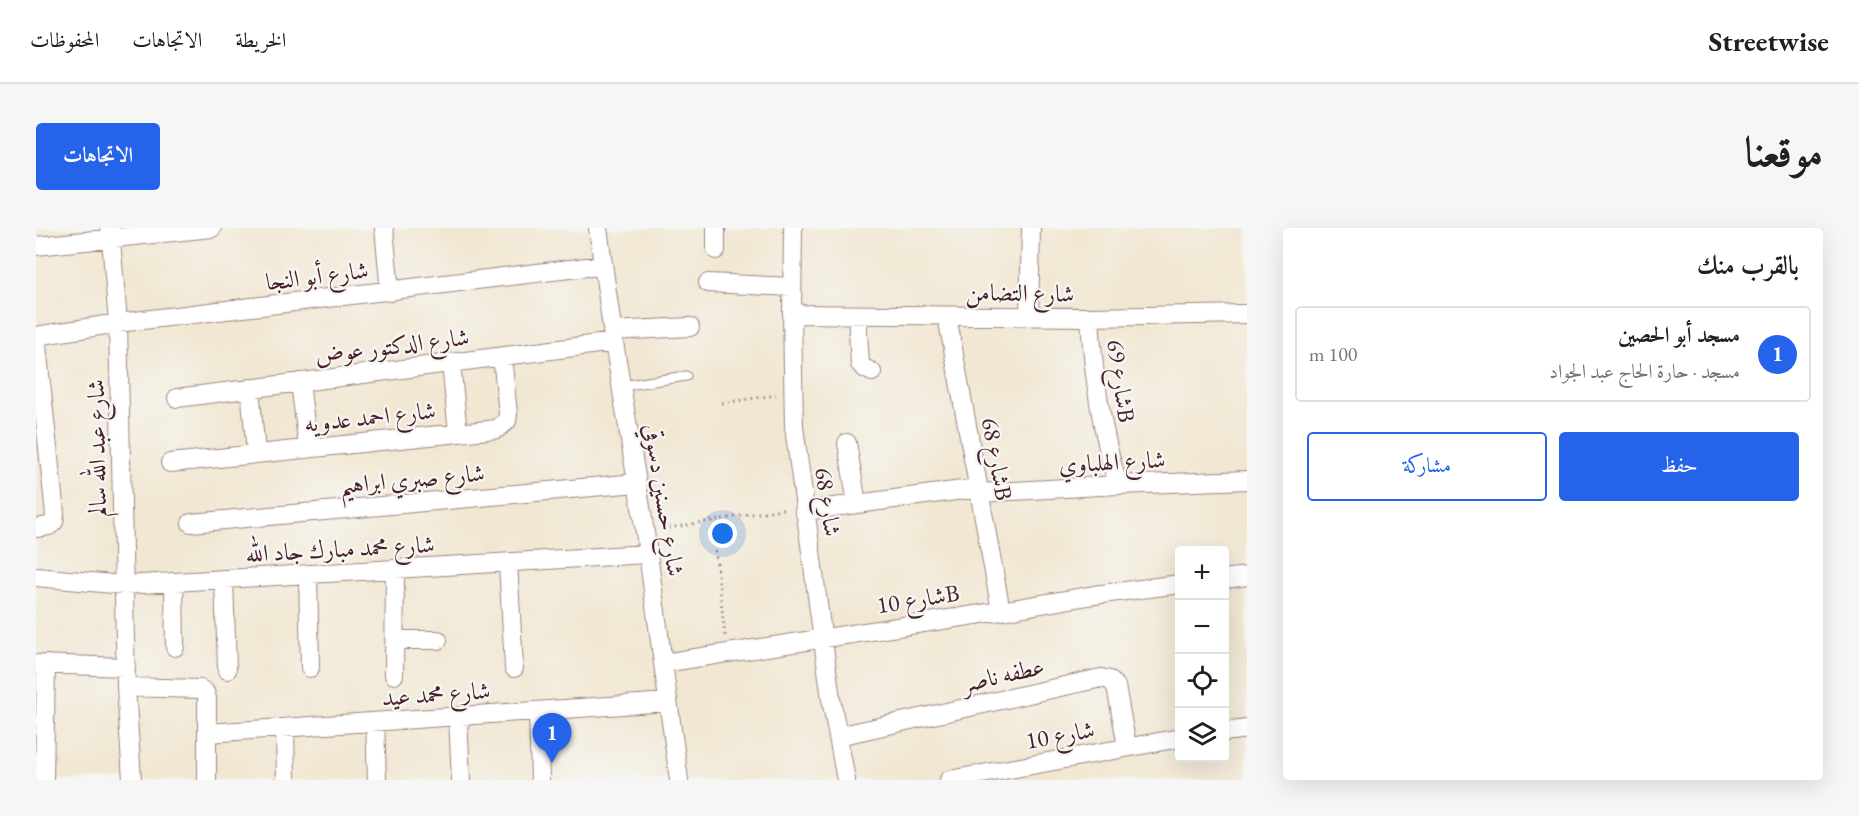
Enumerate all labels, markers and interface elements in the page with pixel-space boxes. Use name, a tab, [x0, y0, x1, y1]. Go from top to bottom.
text: Streetwise	[1709, 23, 1829, 59]
text: المحفوظات	[30, 26, 99, 53]
text: الاتجاهات	[132, 26, 202, 53]
text: الخريطة	[235, 26, 286, 53]
button: الاتجاهات	[36, 123, 160, 190]
text: موقعنا	[1745, 124, 1823, 179]
text: بالقرب منك	[1697, 248, 1799, 282]
street label: شارع أبو النجا	[264, 253, 371, 302]
street label: شارع التضامن	[965, 276, 1075, 314]
text: مسجد أبو الحصين	[1618, 320, 1740, 349]
street label: شارع الدكتور عوض	[313, 321, 471, 375]
street label: شارع 69B	[1095, 337, 1143, 425]
text: 100 m	[1309, 341, 1357, 367]
text: 1	[1772, 341, 1783, 367]
text: مسجد · حارة الحاج عبد الجواد	[1549, 358, 1740, 384]
street label: شارع عبد الله سالم	[77, 379, 119, 517]
street label: شارع احمد عدويه	[303, 394, 438, 444]
street label: شارع 68B	[970, 415, 1020, 504]
street label: شارع حسنين دسوقي	[632, 421, 692, 579]
button: مشاركة	[1307, 432, 1547, 501]
button: حفظ	[1559, 432, 1799, 501]
street label: شارع الهلباوي	[1058, 443, 1166, 485]
street label: شارع صبري ابراهيم	[338, 457, 487, 509]
street label: شارع 68	[803, 465, 849, 539]
your location	[708, 519, 737, 548]
street label: شارع محمد مبارك جاد الله	[244, 525, 436, 574]
map controls	[1175, 546, 1229, 762]
button: +	[1175, 546, 1229, 600]
street label: شارع 10B	[874, 577, 962, 625]
button: −	[1175, 600, 1229, 654]
street label: عطفه ناصر	[956, 650, 1047, 701]
button: locate	[1175, 654, 1229, 708]
street label: شارع محمد عيد	[381, 674, 492, 718]
button: layers	[1175, 708, 1229, 762]
street label: شارع 10	[1023, 713, 1098, 761]
pin: 1	[532, 714, 572, 763]

